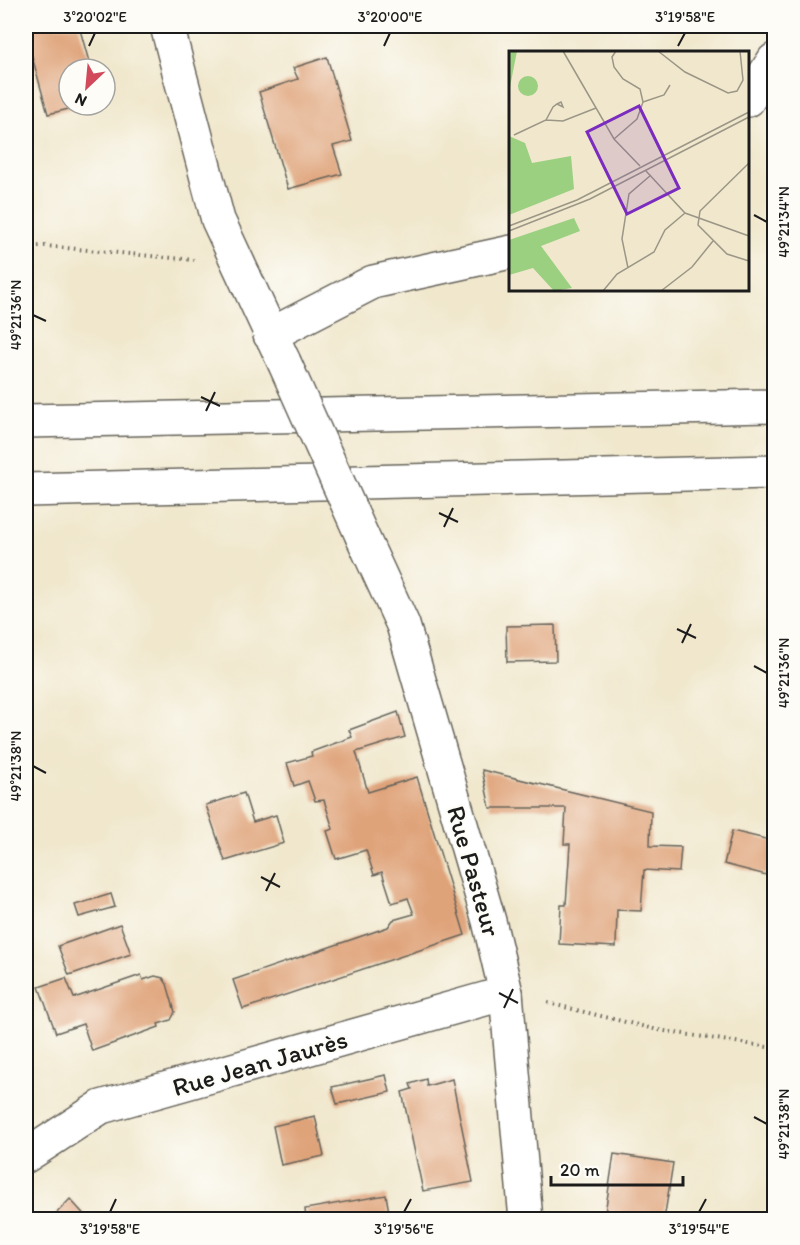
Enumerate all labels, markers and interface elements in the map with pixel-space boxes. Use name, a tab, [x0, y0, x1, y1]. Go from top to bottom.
text: 3°20'02"E	[63, 8, 127, 26]
text: 3°20'00"E	[358, 8, 422, 26]
text: 3°19'58"E	[655, 8, 715, 26]
inset map	[509, 51, 749, 291]
north arrow	[57, 57, 117, 117]
text: N	[72, 89, 90, 111]
text: 49°21'34"N	[775, 186, 793, 258]
text: 49°21'36"N	[7, 280, 25, 350]
text: 49°21'36"N	[775, 638, 793, 708]
text: 49°21'38"N	[7, 731, 25, 801]
street label: Rue Pasteur	[440, 802, 508, 941]
street label: Rue Jean Jaurès	[169, 1023, 351, 1103]
text: 49°21'38"N	[775, 1089, 793, 1159]
scale bar	[551, 1149, 683, 1187]
text: 20 m	[560, 1159, 600, 1181]
text: 3°19'58"E	[80, 1220, 140, 1238]
text: 3°19'56"E	[374, 1220, 434, 1238]
text: 3°19'54"E	[669, 1220, 729, 1238]

